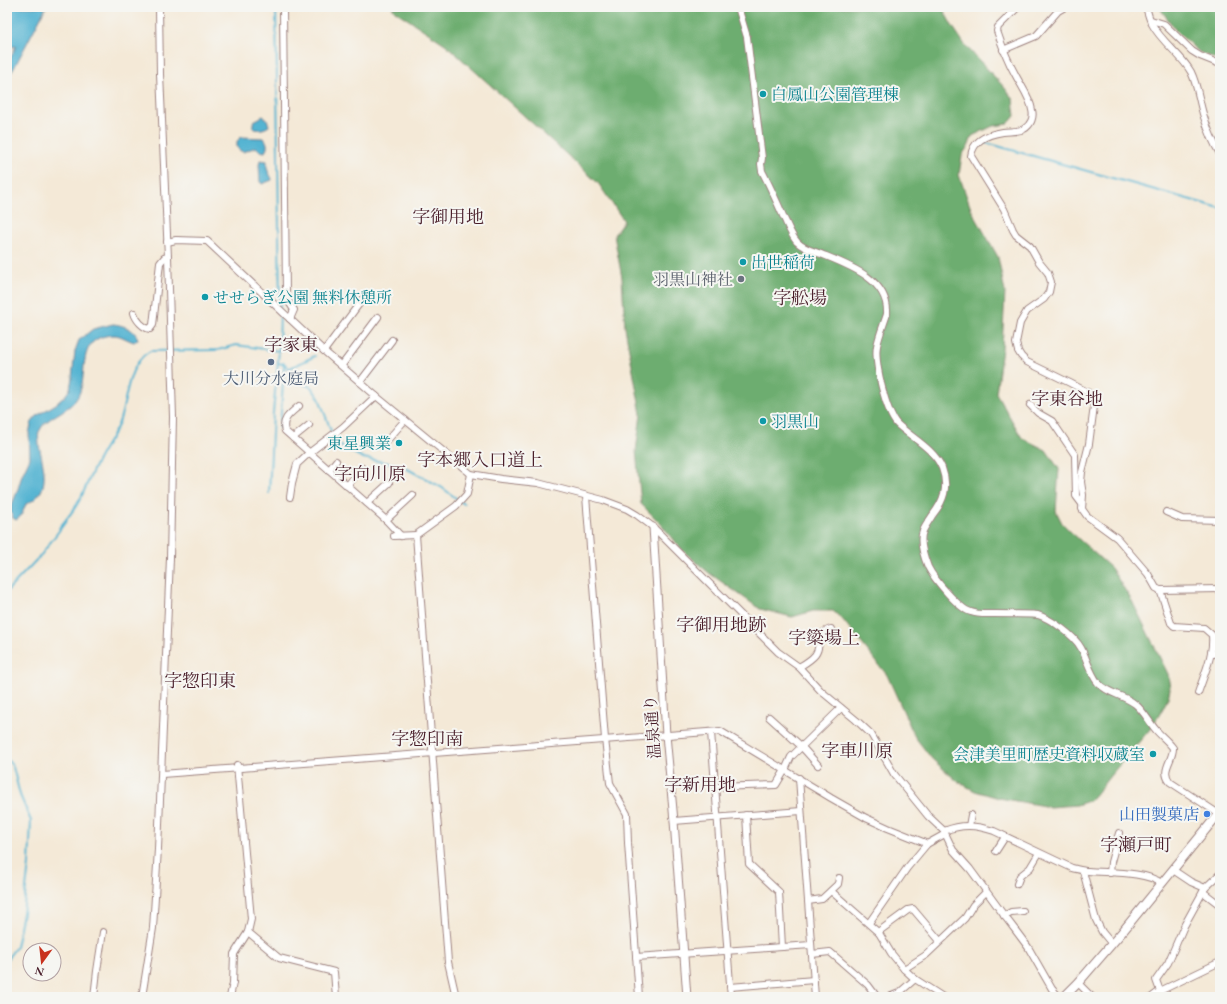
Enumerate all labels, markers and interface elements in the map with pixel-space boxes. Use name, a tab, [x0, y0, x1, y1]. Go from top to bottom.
place label: 白鳳山公園管理棟	[771, 84, 899, 105]
marker: 白鳳山公園管理棟	[758, 89, 768, 99]
district label: 字御用地	[412, 205, 484, 228]
place label: 出世稲荷	[751, 252, 815, 273]
marker: 出世稲荷	[738, 257, 748, 267]
place label: 羽黒山神社	[653, 269, 733, 290]
marker: 羽黒山神社	[736, 274, 746, 284]
district label: 字舩場	[773, 286, 827, 309]
place label: せせらぎ公園 無料休憩所	[213, 287, 392, 308]
marker: せせらぎ公園 無料休憩所	[200, 292, 210, 302]
district label: 字家東	[264, 333, 318, 356]
marker: 大川分水庭局	[266, 357, 276, 367]
place label: 大川分水庭局	[223, 368, 319, 389]
district label: 字東谷地	[1031, 387, 1103, 410]
place label: 羽黒山	[771, 411, 819, 432]
marker: 羽黒山	[758, 416, 768, 426]
place label: 東星興業	[327, 433, 391, 454]
marker: 東星興業	[394, 438, 404, 448]
district label: 字本郷入口道上	[417, 448, 543, 471]
district label: 字向川原	[334, 462, 406, 485]
district label: 字御用地跡	[676, 613, 766, 636]
district label: 字簗場上	[788, 626, 860, 649]
district label: 字惣印東	[164, 669, 236, 692]
street label: 温泉通り	[640, 694, 665, 760]
district label: 字惣印南	[391, 727, 463, 750]
district label: 字車川原	[821, 739, 893, 762]
place label: 会津美里町歴史資料収蔵室	[953, 744, 1145, 765]
marker: 会津美里町歴史資料収蔵室	[1148, 749, 1158, 759]
district label: 字新用地	[664, 773, 736, 796]
place label: 山田製菓店	[1119, 804, 1199, 825]
marker: 山田製菓店	[1202, 809, 1212, 819]
district label: 字瀬戸町	[1100, 833, 1172, 856]
north arrow	[22, 942, 62, 982]
text: N	[33, 964, 46, 980]

